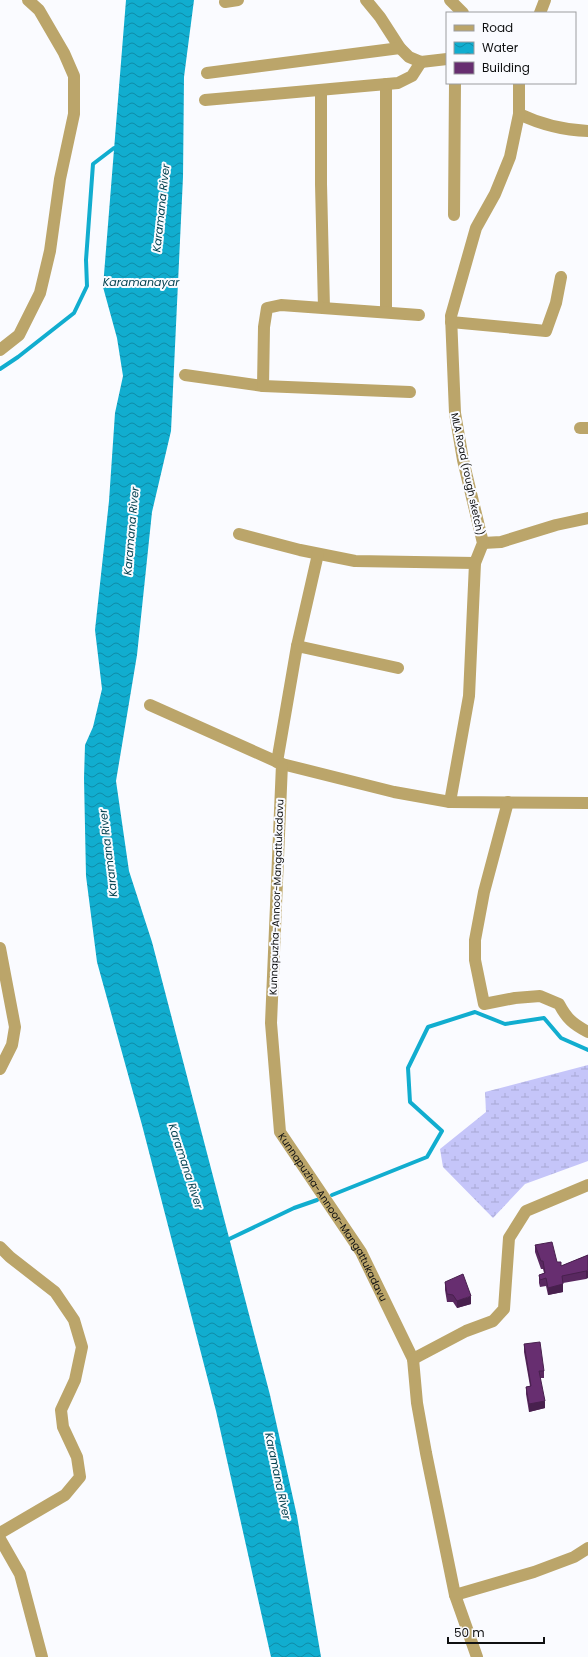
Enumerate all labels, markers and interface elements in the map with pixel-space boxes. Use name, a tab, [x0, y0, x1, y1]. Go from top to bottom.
legend	[446, 12, 576, 84]
text: Road	[482, 19, 513, 36]
text: Water	[482, 39, 519, 56]
text: Building	[482, 59, 530, 76]
water label: Karamana River	[148, 162, 174, 253]
water label: Karamanayar	[103, 274, 180, 290]
street label: MLA Road (rough sketch)	[447, 411, 488, 537]
water label: Karamana River	[119, 485, 143, 576]
street label: Kunnapuzha-Annoor-Mangattukadavu	[266, 799, 287, 995]
water label: Karamana River	[95, 807, 121, 898]
water label: Karamana River	[165, 1121, 208, 1211]
street label: Kunnapuzha-Annoor-Mangattukadavu	[275, 1130, 391, 1304]
water label: Karamana River	[261, 1431, 295, 1522]
scale bar	[448, 1619, 544, 1645]
text: 50 m	[454, 1624, 485, 1641]

